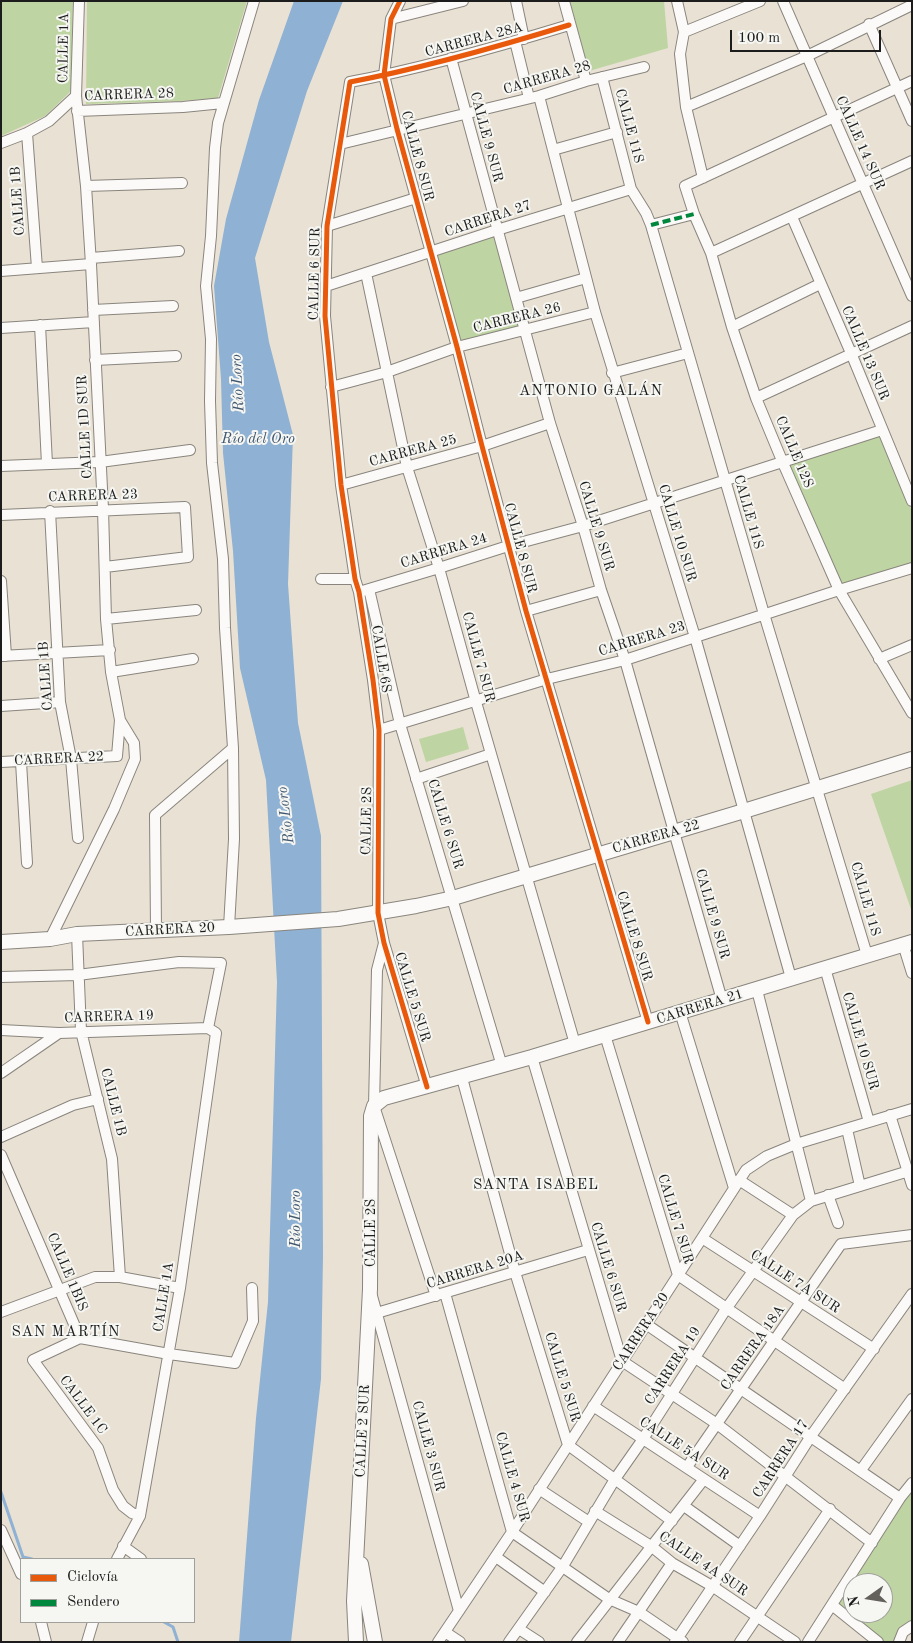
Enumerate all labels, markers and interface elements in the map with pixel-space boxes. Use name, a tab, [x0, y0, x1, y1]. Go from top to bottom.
street label: CALLE 1A	[55, 13, 73, 83]
street label: CARRERA 28A	[423, 19, 525, 61]
scale bar	[733, 20, 884, 52]
text: 100 m	[738, 31, 780, 46]
street label: CARRERA 28	[501, 58, 593, 98]
street label: CARRERA 28	[84, 85, 174, 105]
street label: CALLE 11S	[611, 87, 647, 165]
street label: CALLE 9 SUR	[466, 90, 506, 184]
street label: CALLE 14 SUR	[832, 93, 888, 193]
street label: CALLE 8 SUR	[397, 109, 437, 203]
street label: CALLE 1B	[7, 166, 29, 236]
street label: CARRERA 27	[443, 197, 533, 241]
street label: CALLE 6 SUR	[306, 227, 324, 321]
street label: CARRERA 26	[471, 299, 563, 337]
street label: CALLE 13 SUR	[838, 303, 892, 403]
water label: Río Loro	[228, 354, 248, 412]
street label: CALLE 1D SUR	[74, 375, 96, 479]
district label: ANTONIO GALÁN	[517, 382, 665, 400]
street label: CALLE 12S	[771, 413, 817, 491]
water label: Río del Oro	[221, 430, 295, 448]
street label: CARRERA 25	[367, 431, 459, 471]
street label: CALLE 11S	[729, 473, 767, 551]
street label: CALLE 9 SUR	[574, 479, 618, 573]
street label: CALLE 10 SUR	[654, 482, 700, 584]
street label: CARRERA 23	[48, 486, 138, 506]
street label: CALLE 8 SUR	[500, 501, 540, 595]
street label: CARRERA 24	[399, 530, 489, 572]
street label: CALLE 7 SUR	[458, 610, 498, 704]
street label: CARRERA 23	[597, 618, 687, 660]
street label: CALLE 6S	[367, 624, 395, 694]
street label: CALLE 1B	[35, 641, 57, 711]
street label: CARRERA 22	[14, 748, 104, 770]
street label: CALLE 6 SUR	[423, 777, 467, 871]
water label: Río Loro	[274, 785, 298, 845]
street label: CALLE 2S	[358, 787, 376, 855]
street label: CARRERA 22	[610, 817, 702, 857]
street label: CALLE 11S	[846, 860, 884, 938]
street label: CALLE 9 SUR	[691, 867, 733, 961]
street label: CALLE 8 SUR	[612, 889, 656, 983]
street label: CARRERA 20	[125, 919, 215, 941]
street label: CALLE 5 SUR	[390, 950, 434, 1044]
street label: CARRERA 21	[655, 986, 745, 1028]
street label: CALLE 10 SUR	[838, 990, 882, 1092]
street label: CARRERA 19	[64, 1007, 154, 1027]
street label: CALLE 1B	[96, 1066, 130, 1138]
street label: CALLE 7 SUR	[653, 1172, 697, 1266]
district label: SANTA ISABEL	[471, 1176, 601, 1194]
water label: Río Loro	[287, 1190, 305, 1248]
street label: CALLE 2S	[363, 1199, 379, 1267]
street label: CALLE 6 SUR	[586, 1220, 630, 1314]
street label: CALLE 1BIS	[43, 1230, 91, 1314]
street label: CARRERA 20A	[424, 1247, 526, 1293]
street label: CALLE 7A SUR	[747, 1247, 843, 1317]
street label: CALLE 1A	[150, 1261, 178, 1333]
street label: CARRERA 20	[609, 1290, 673, 1374]
street label: CARRERA 18A	[717, 1302, 789, 1394]
district label: SAN MARTÍN	[10, 1323, 122, 1341]
street label: CARRERA 19	[641, 1324, 705, 1408]
street label: CALLE 5 SUR	[540, 1330, 584, 1424]
street label: CALLE 1C	[55, 1372, 111, 1438]
street label: CALLE 2 SUR	[352, 1384, 374, 1478]
street label: CALLE 3 SUR	[408, 1399, 448, 1493]
street label: CALLE 5A SUR	[636, 1414, 732, 1484]
street label: CARRERA 17	[749, 1417, 813, 1501]
street label: CALLE 4 SUR	[491, 1430, 533, 1524]
street label: CALLE 4A SUR	[655, 1528, 751, 1600]
legend	[20, 1558, 195, 1623]
text: Ciclovía	[67, 1570, 118, 1585]
north arrow	[843, 1573, 893, 1623]
text: N	[846, 1594, 862, 1608]
text: Sendero	[67, 1595, 120, 1610]

